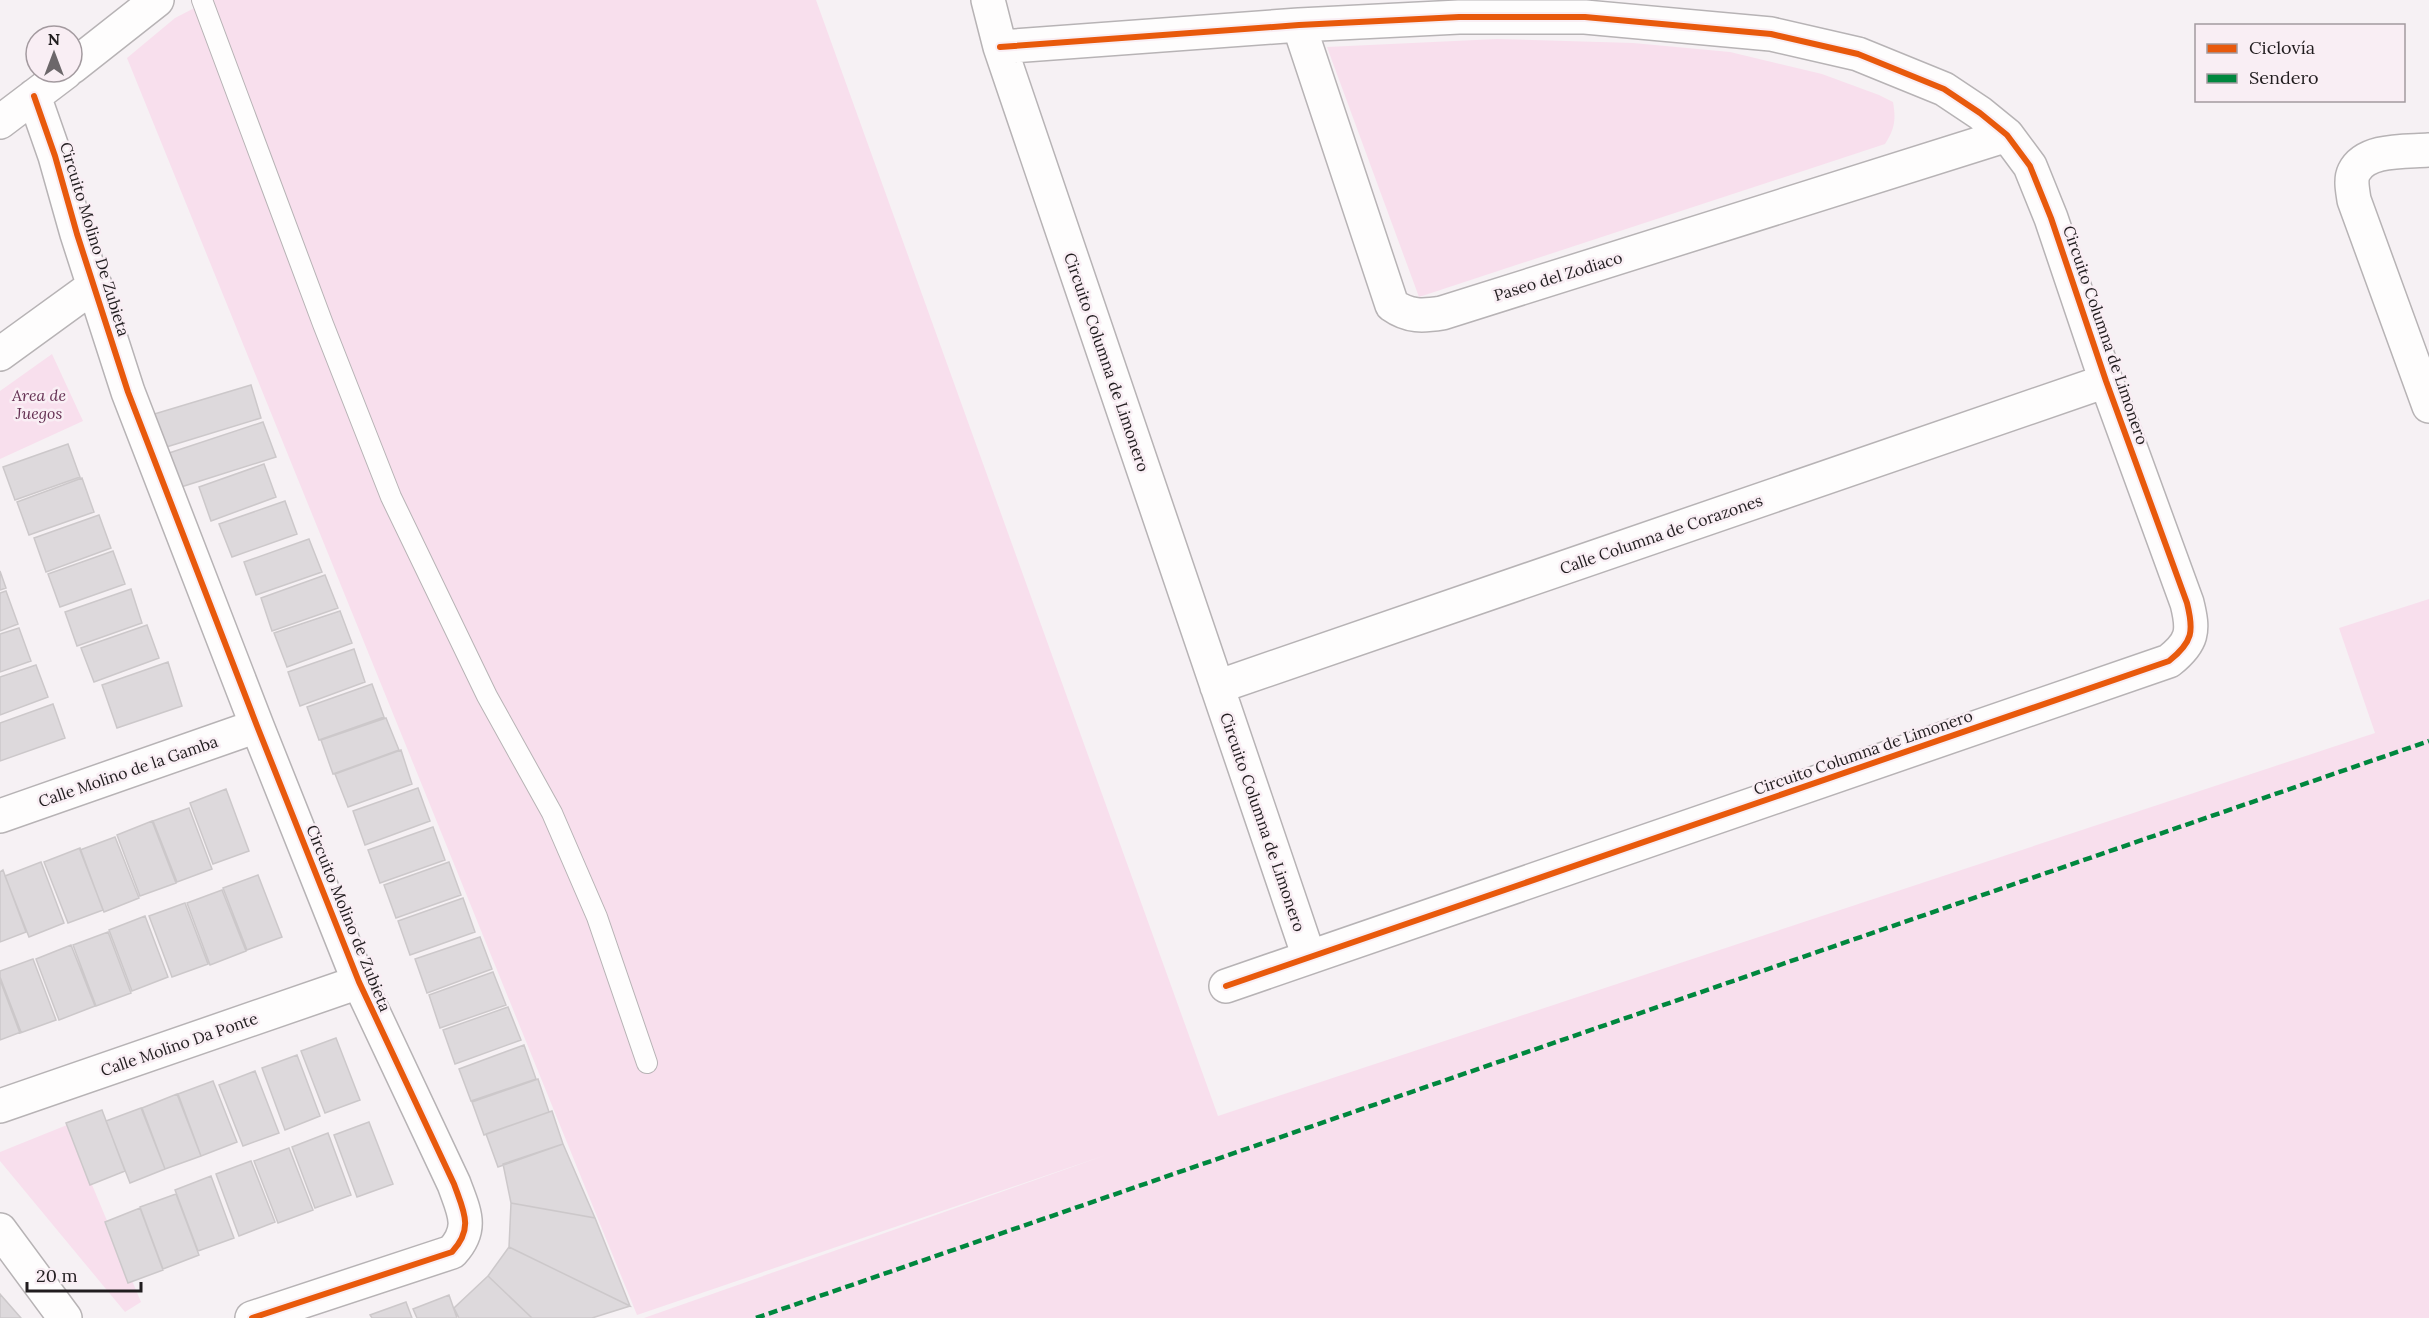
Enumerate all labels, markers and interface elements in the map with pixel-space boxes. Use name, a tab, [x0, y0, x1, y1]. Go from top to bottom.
north arrow	[24, 24, 84, 84]
legend	[2195, 24, 2405, 102]
text: N	[48, 29, 60, 49]
text: Ciclovía	[2249, 36, 2315, 59]
text: Sendero	[2249, 66, 2319, 89]
street label: Circuito Molino De Zubieta	[56, 139, 134, 339]
street label: Circuito Columna de Limonero	[2059, 223, 2153, 447]
street label: Paseo del Zodiaco	[1491, 247, 1625, 305]
street label: Circuito Columna de Limonero	[1060, 250, 1154, 474]
park label: Area de Juegos	[11, 385, 66, 423]
street label: Calle Columna de Corazones	[1557, 490, 1765, 578]
street label: Circuito Columna de Limonero	[1751, 705, 1975, 799]
street label: Circuito Columna de Limonero	[1216, 710, 1310, 934]
street label: Calle Molino de la Gamba	[36, 731, 220, 811]
street label: Circuito Molino de Zubieta	[302, 822, 396, 1014]
street label: Calle Molino Da Ponte	[98, 1008, 260, 1080]
scale bar	[27, 1255, 141, 1293]
text: 20 m	[36, 1264, 78, 1287]

